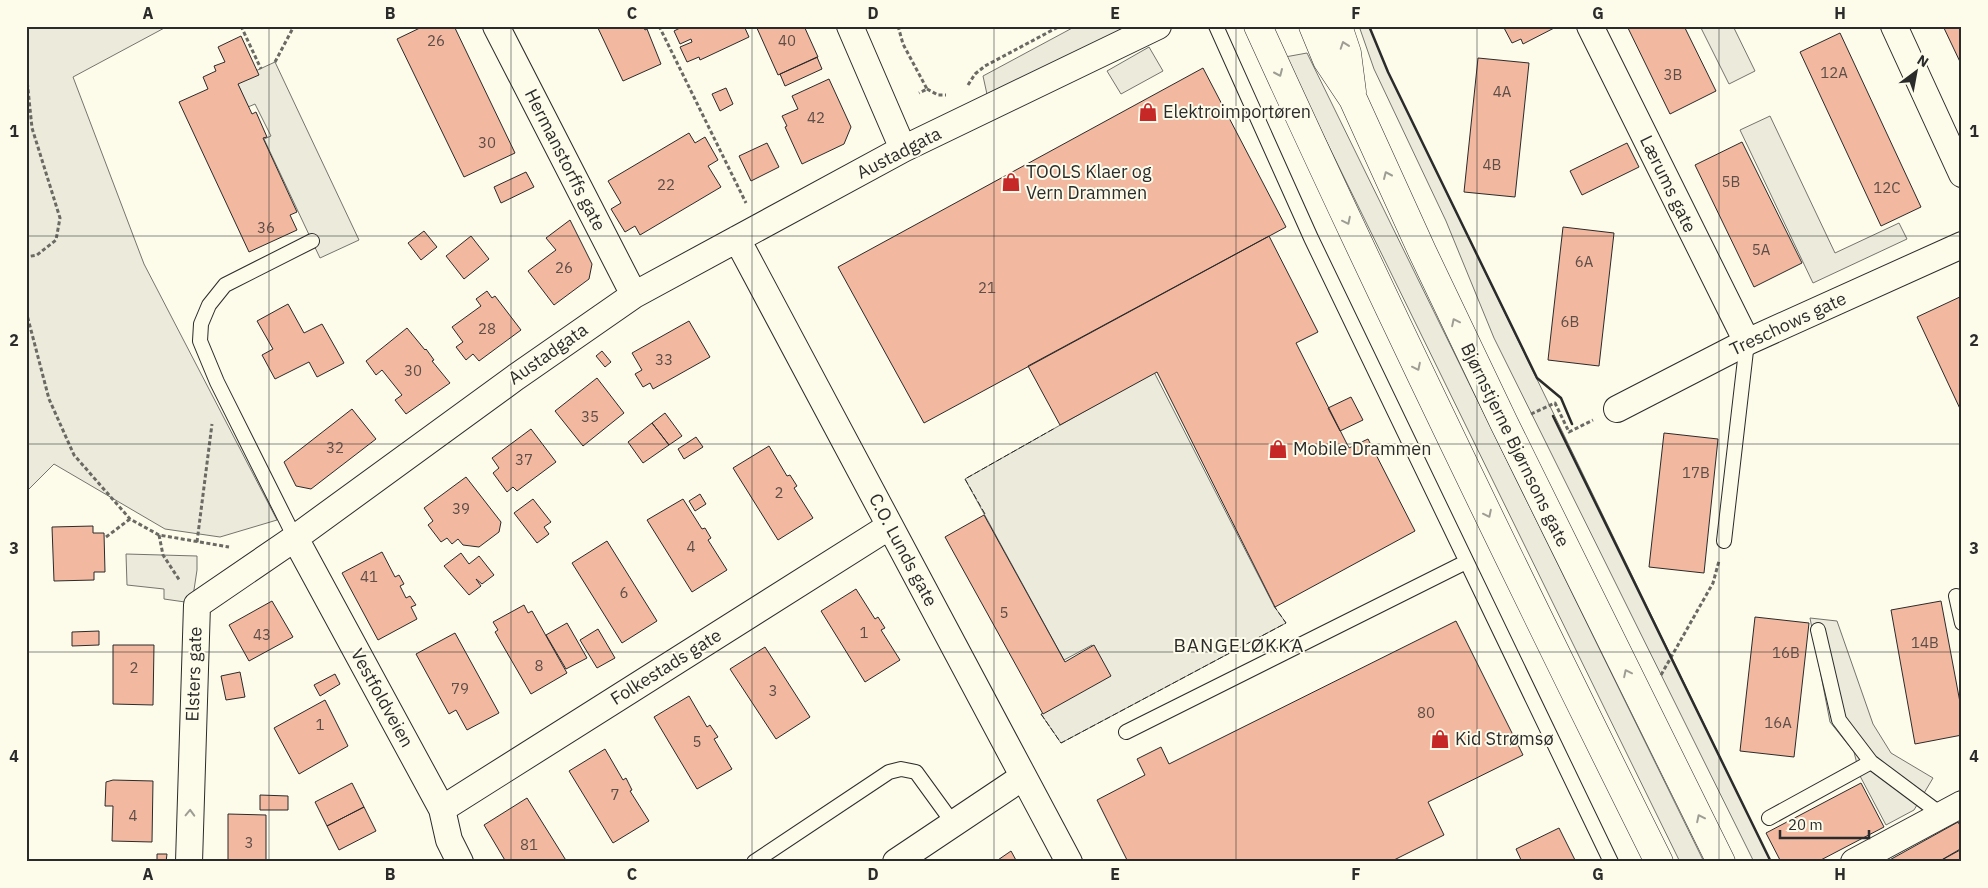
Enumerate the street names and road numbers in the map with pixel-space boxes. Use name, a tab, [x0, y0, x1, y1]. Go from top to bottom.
street label: Hermanstorffs gate	[520, 85, 611, 235]
street label: Austadgata	[853, 121, 945, 184]
street label: Lærums gate	[1635, 131, 1702, 236]
street label: Treschows gate	[1726, 286, 1850, 361]
street label: Austadgata	[504, 318, 592, 389]
street label: Bjørnstjerne Bjørnsons gate	[1456, 339, 1575, 551]
street label: C.O. Lunds gate	[864, 489, 943, 610]
street label: Folkestads gate	[606, 623, 726, 710]
street label: Elsters gate	[180, 626, 207, 722]
street label: Vestfoldveien	[346, 644, 419, 751]

